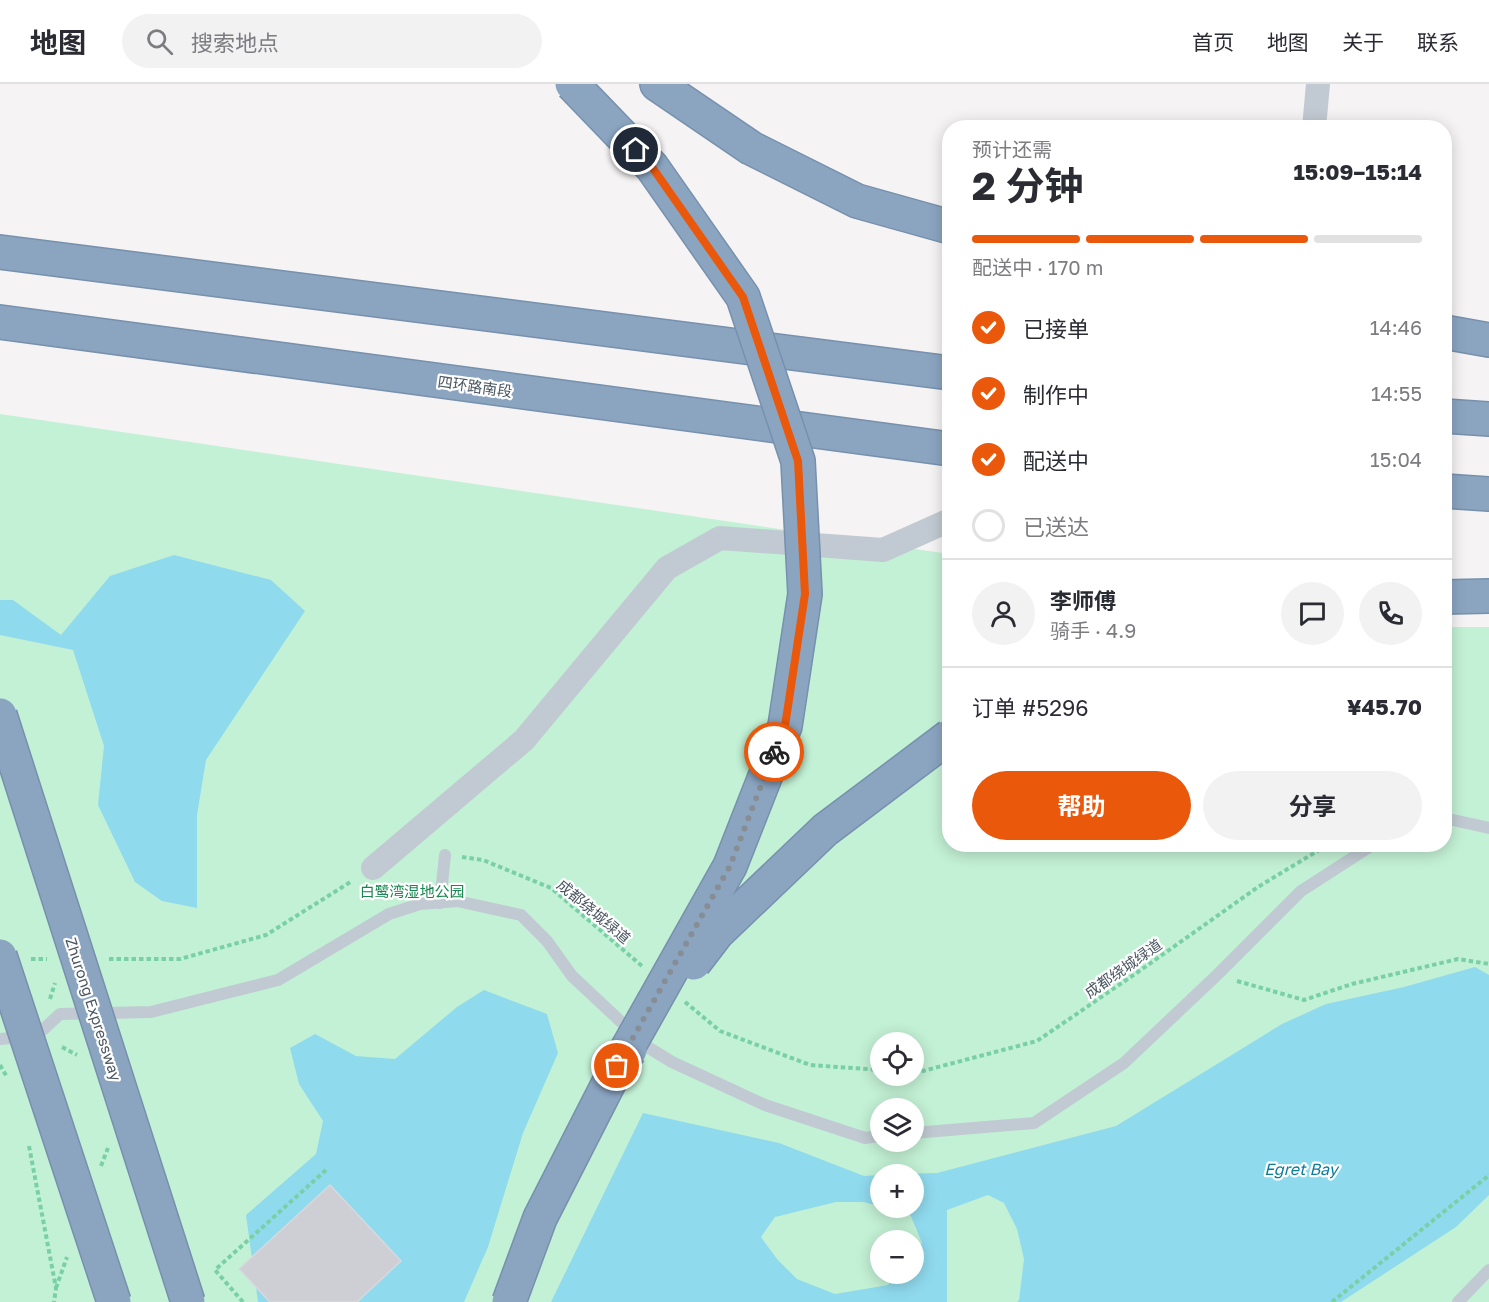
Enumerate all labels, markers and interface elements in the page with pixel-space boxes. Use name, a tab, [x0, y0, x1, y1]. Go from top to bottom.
search box	[122, 14, 542, 68]
icon: search	[143, 25, 176, 58]
text: 地图	[30, 26, 86, 59]
text: 搜索地点	[191, 29, 279, 56]
text: 首页	[1192, 29, 1234, 55]
text: 地图	[1267, 29, 1309, 55]
text: 关于	[1342, 29, 1384, 55]
text: 联系	[1417, 29, 1459, 55]
pin	[610, 124, 661, 175]
icon: home	[619, 133, 652, 166]
text: 预计还需	[972, 137, 1052, 161]
text: 15:09–15:14	[1293, 158, 1422, 185]
text: 2 分钟	[972, 162, 1084, 209]
text: 配送中 · 170 m	[972, 255, 1103, 279]
icon: check	[972, 311, 1005, 344]
text: 已接单	[1023, 315, 1089, 342]
text: 14:46	[1370, 315, 1422, 339]
street label: 四环路南段	[437, 372, 513, 400]
icon: check	[972, 377, 1005, 410]
text: 制作中	[1023, 381, 1089, 408]
text: 14:55	[1371, 381, 1422, 405]
icon: check	[972, 443, 1005, 476]
text: 配送中	[1023, 447, 1089, 474]
text: 15:04	[1370, 447, 1422, 471]
text: 已送达	[1023, 513, 1089, 540]
button: person	[972, 582, 1035, 645]
button: chat	[1281, 582, 1344, 645]
button: phone	[1359, 582, 1422, 645]
text: 李师傅	[1050, 587, 1116, 614]
text: 骑手 · 4.9	[1050, 618, 1136, 642]
text: ¥45.70	[1347, 693, 1422, 720]
text: 订单 #5296	[972, 694, 1089, 721]
courier	[744, 722, 804, 782]
icon: bike	[758, 736, 791, 769]
button: 帮助	[972, 771, 1191, 840]
button: 分享	[1203, 771, 1422, 840]
street label: 成都绕城绿道	[554, 875, 634, 947]
park label: 白鹭湾湿地公园	[359, 882, 465, 900]
street label: Zhurong Expressway	[62, 935, 126, 1083]
street label: 成都绕城绿道	[1081, 935, 1165, 1001]
map controls	[870, 1032, 924, 1284]
button: locate	[870, 1032, 924, 1086]
pin	[591, 1040, 642, 1091]
icon: bag	[600, 1049, 633, 1082]
button: layers	[870, 1098, 924, 1152]
water label: Egret Bay	[1264, 1159, 1340, 1179]
button: +	[870, 1164, 924, 1218]
button: −	[870, 1230, 924, 1284]

